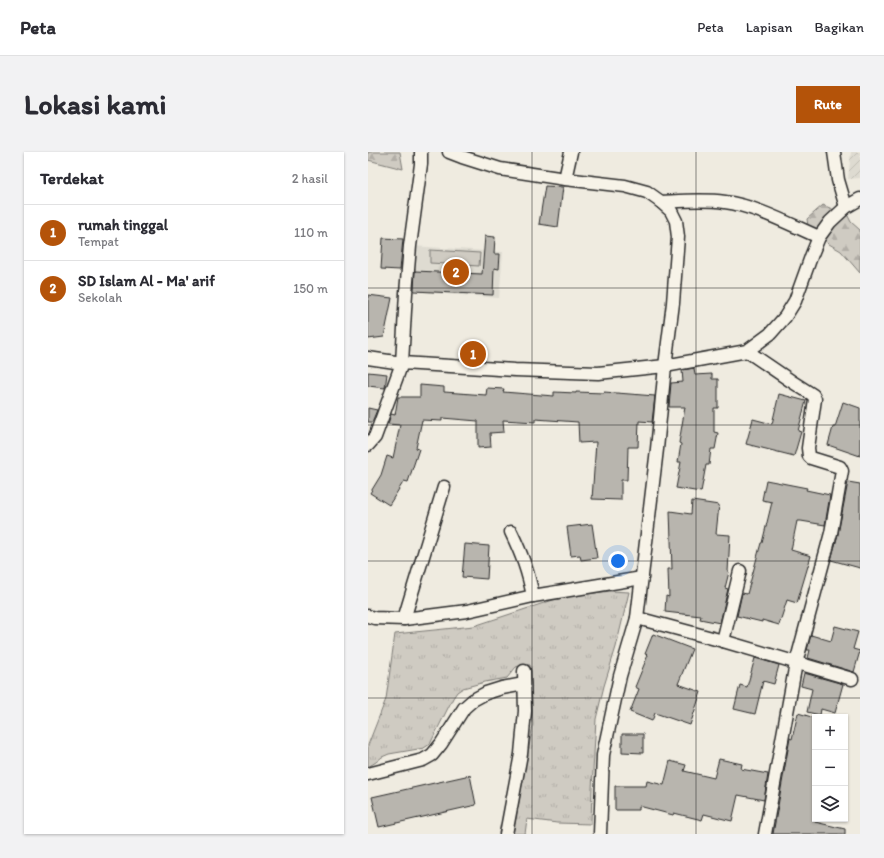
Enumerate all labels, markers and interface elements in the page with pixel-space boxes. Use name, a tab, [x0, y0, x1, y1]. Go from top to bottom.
text: Peta	[20, 16, 56, 39]
text: Peta	[697, 19, 724, 36]
text: Lapisan	[746, 19, 793, 36]
text: Bagikan	[815, 19, 864, 36]
button: Rute	[796, 86, 860, 123]
text: Lokasi kami	[24, 87, 166, 121]
text: Terdekat	[40, 168, 104, 188]
text: 2 hasil	[292, 171, 328, 186]
text: rumah tinggal	[78, 216, 168, 234]
text: 1	[50, 225, 56, 240]
text: 110 m	[294, 225, 328, 240]
text: Tempat	[78, 234, 119, 249]
pin: 2	[443, 257, 469, 287]
text: SD Islam Al - Ma' arif	[78, 272, 215, 290]
text: 2	[50, 281, 56, 296]
text: 150 m	[293, 281, 328, 296]
text: Sekolah	[78, 290, 122, 305]
pin: 1	[460, 339, 486, 369]
your location	[608, 551, 628, 571]
map controls	[812, 714, 848, 822]
button: +	[812, 714, 848, 750]
button: −	[812, 750, 848, 786]
button: layers	[812, 786, 848, 822]

